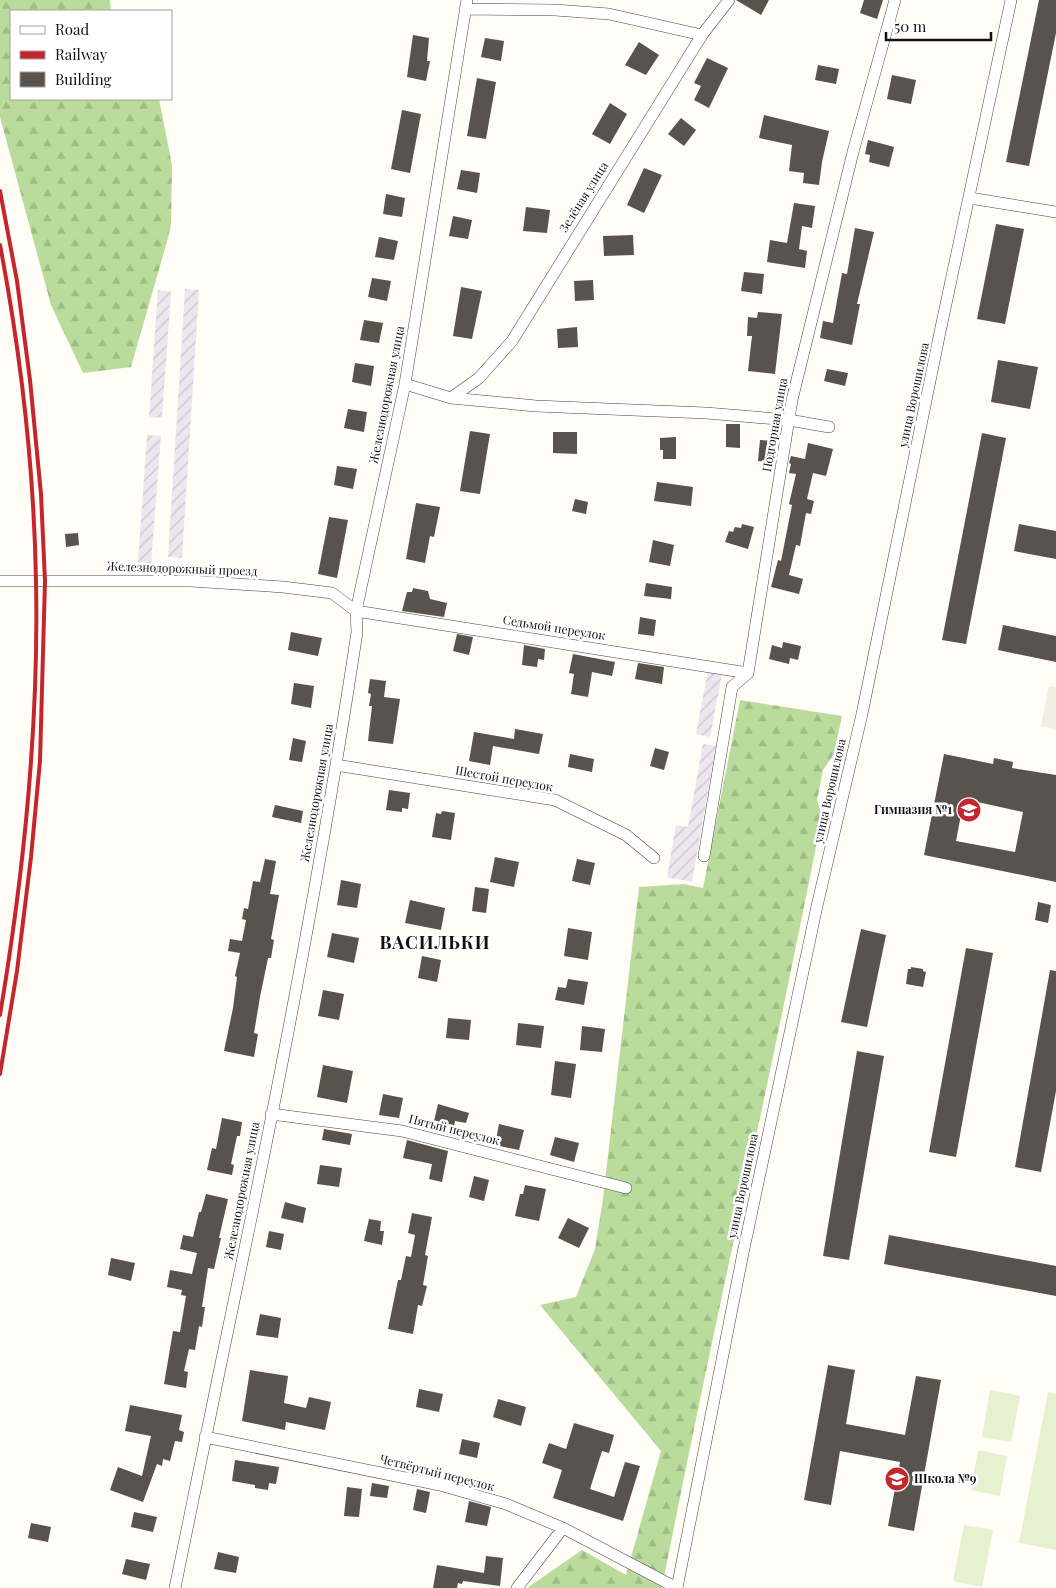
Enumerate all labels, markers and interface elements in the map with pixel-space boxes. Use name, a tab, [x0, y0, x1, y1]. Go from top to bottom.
legend	[10, 10, 172, 100]
scale bar	[886, 10, 991, 42]
text: 50 m	[894, 16, 927, 36]
text: Road	[55, 19, 89, 39]
text: Railway	[55, 44, 108, 64]
text: Building	[55, 69, 112, 89]
street label: Зелёная улица	[555, 158, 611, 235]
street label: Железнодорожная улица	[365, 324, 407, 465]
street label: улица Ворошилова	[894, 341, 932, 450]
street label: Подгорная улица	[758, 376, 790, 473]
street label: Железнодорожный проезд	[106, 557, 258, 579]
street label: Седьмой переулок	[502, 611, 607, 643]
street label: Железнодорожная улица	[296, 722, 336, 863]
street label: улица Ворошилова	[809, 737, 849, 845]
street label: Шестой переулок	[454, 762, 554, 794]
school or university icon: Гимназия №1	[956, 797, 982, 823]
place label: Гимназия №1	[874, 801, 952, 817]
district label: ВАСИЛЬКИ	[380, 930, 490, 954]
street label: Пятый переулок	[407, 1110, 501, 1148]
street label: Железнодорожная улица	[220, 1120, 262, 1261]
street label: улица Ворошилова	[723, 1132, 761, 1241]
street label: Четвёртый переулок	[378, 1450, 496, 1494]
school or university icon: Школа №9	[884, 1466, 910, 1492]
place label: Школа №9	[914, 1470, 977, 1486]

